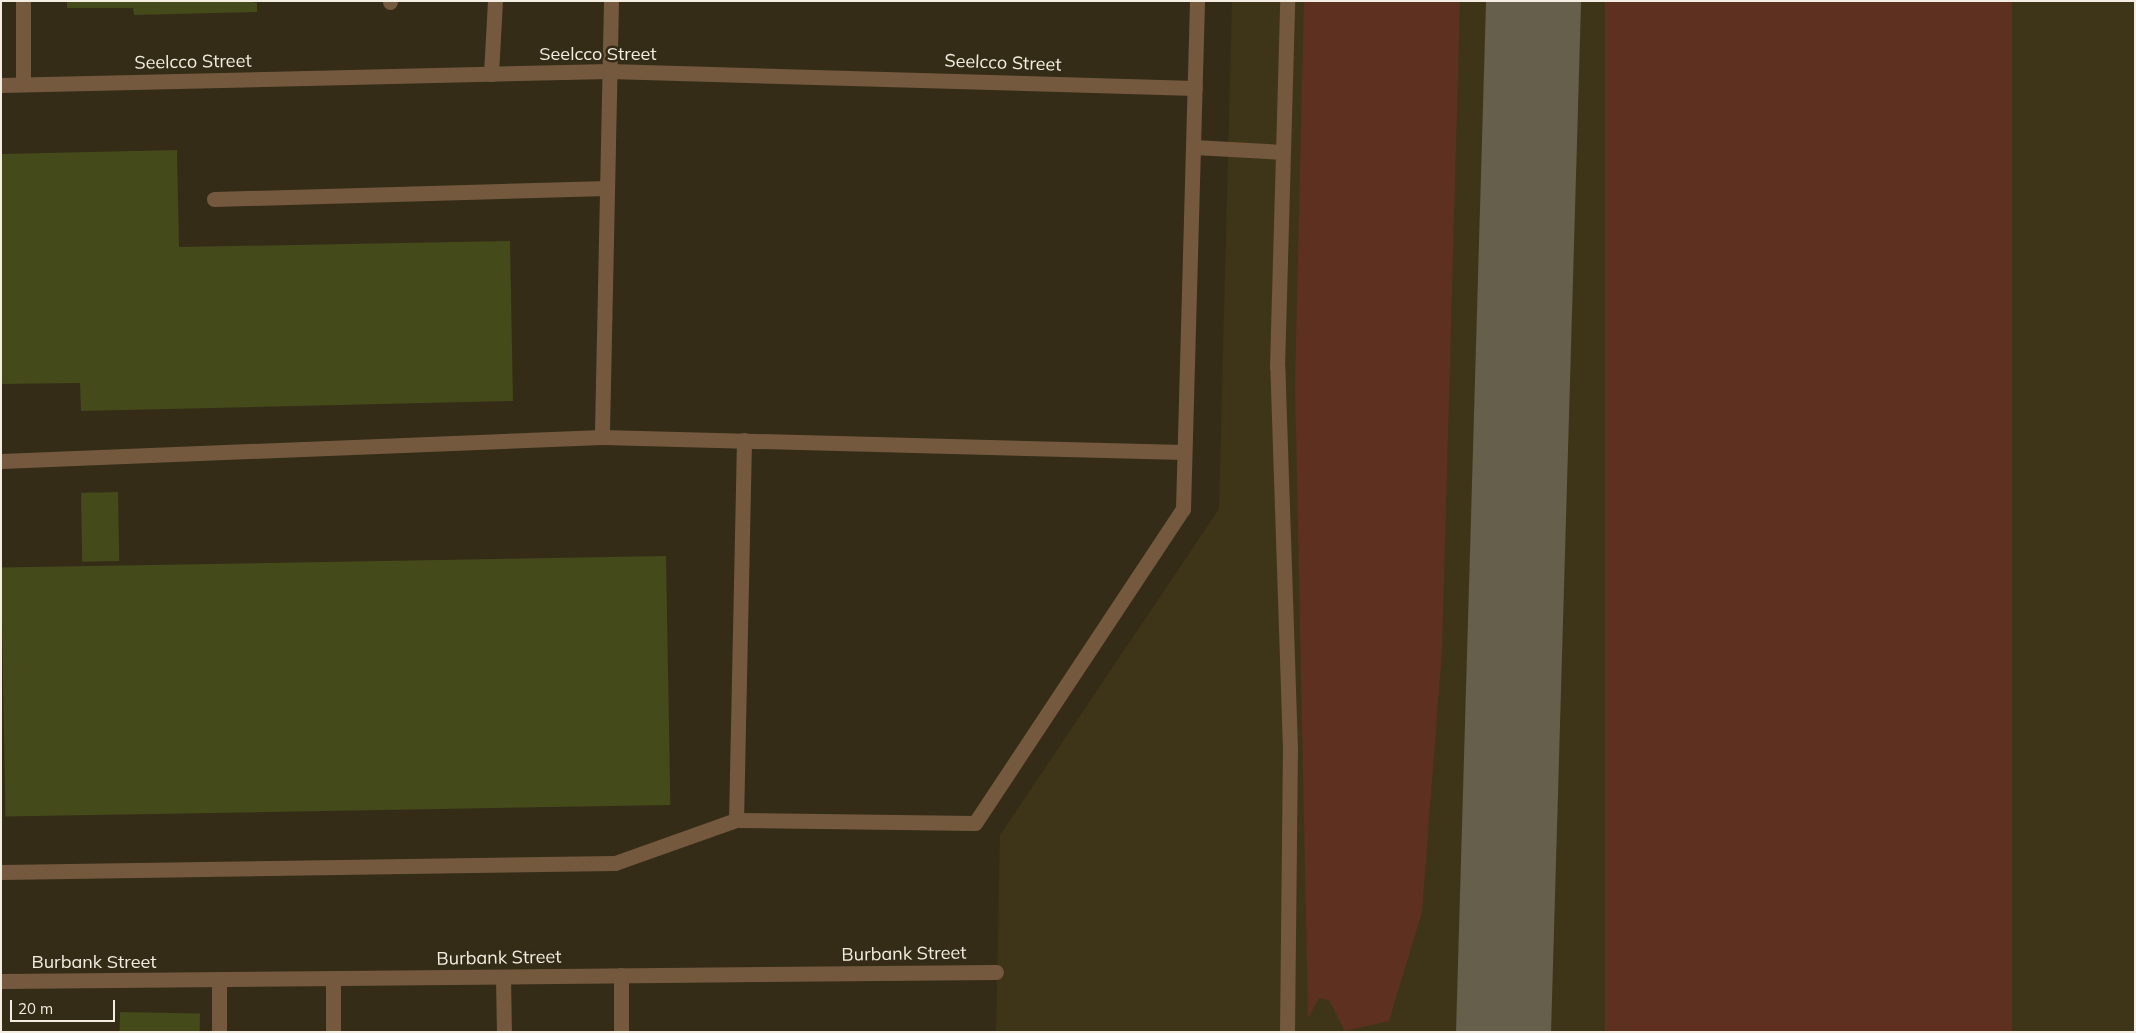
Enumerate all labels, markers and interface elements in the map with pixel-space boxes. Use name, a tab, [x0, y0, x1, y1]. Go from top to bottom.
street label: Seelcco Street	[539, 43, 657, 65]
street label: Seelcco Street	[134, 50, 252, 74]
street label: Seelcco Street	[944, 50, 1062, 76]
street label: Burbank Street	[841, 942, 967, 966]
street label: Burbank Street	[436, 946, 562, 970]
street label: Burbank Street	[31, 951, 157, 973]
scale bar	[12, 990, 118, 1022]
text: 20 m	[18, 999, 53, 1018]

